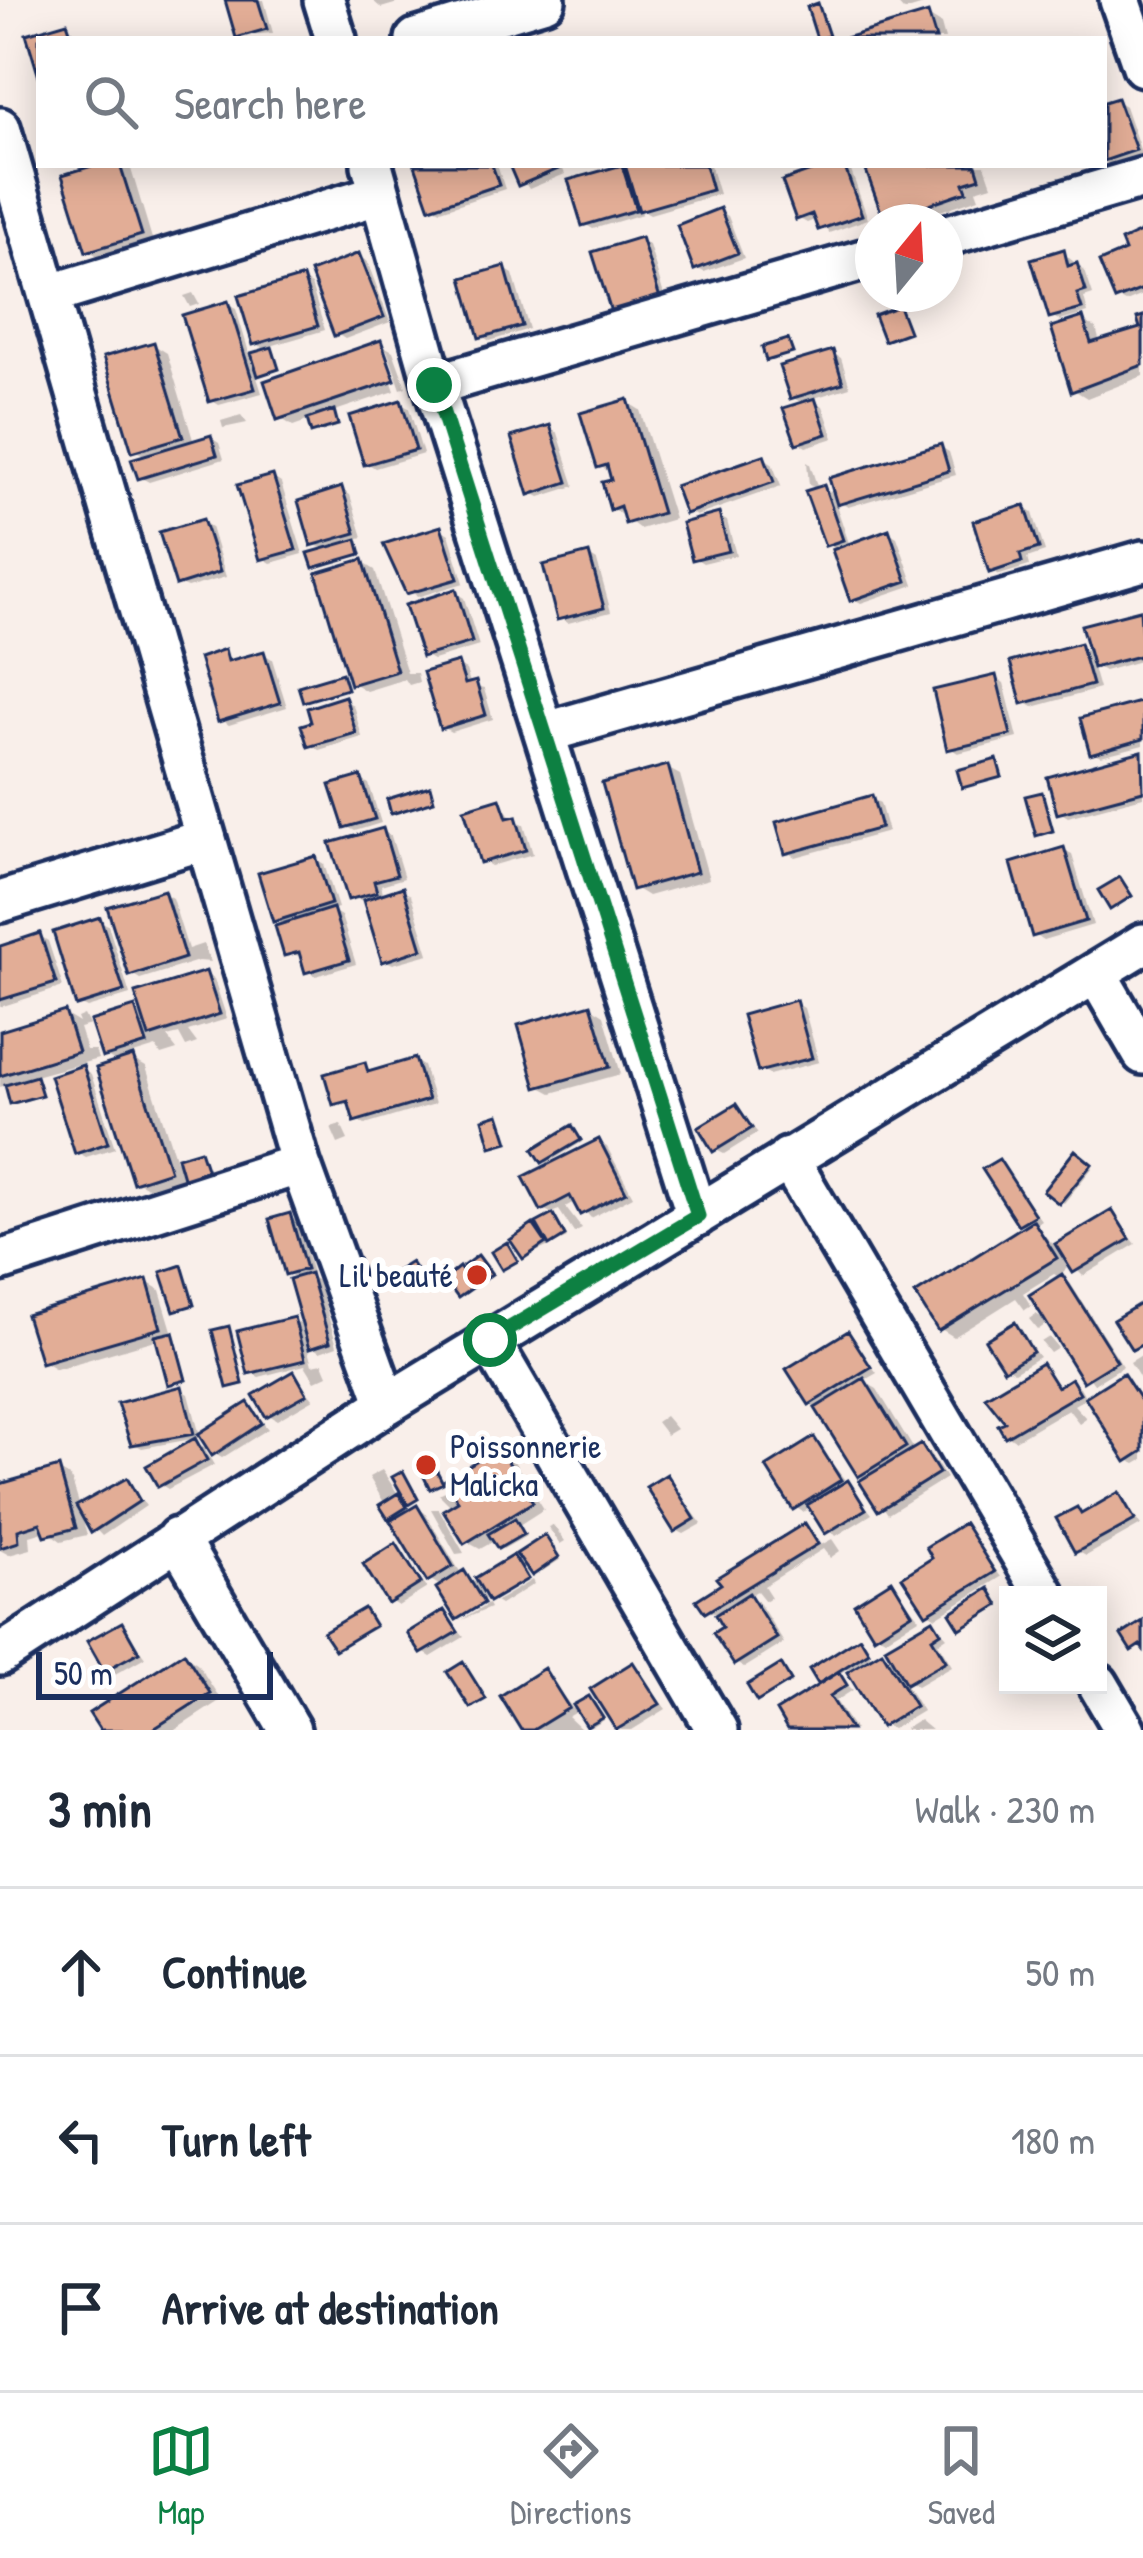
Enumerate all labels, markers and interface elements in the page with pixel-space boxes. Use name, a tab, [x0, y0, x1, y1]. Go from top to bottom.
search box	[36, 36, 1107, 168]
icon: search	[78, 69, 144, 135]
text: Search here	[174, 72, 366, 133]
north arrow	[855, 204, 963, 312]
route end	[407, 358, 461, 412]
place label: Lil beauté	[340, 1253, 453, 1297]
marker: Lil beauté	[464, 1262, 490, 1288]
route start	[463, 1313, 517, 1367]
place label: Poissonnerie Malicka	[450, 1424, 601, 1506]
marker: Poissonnerie Malicka	[413, 1452, 439, 1478]
map controls	[999, 1586, 1107, 1694]
button: layers	[999, 1586, 1107, 1694]
scale bar	[36, 1646, 273, 1699]
text: 50 m	[54, 1651, 113, 1695]
text: 3 min	[48, 1774, 152, 1843]
text: Walk · 230 m	[915, 1782, 1095, 1835]
icon: ahead	[48, 1939, 114, 2005]
text: Continue	[162, 1941, 307, 2002]
text: 50 m	[1026, 1945, 1095, 1998]
icon: left	[48, 2107, 114, 2173]
text: Turn left	[162, 2109, 311, 2170]
text: 180 m	[1011, 2113, 1095, 2166]
icon: arrive	[48, 2275, 114, 2341]
text: Arrive at destination	[162, 2277, 499, 2338]
tab: Map	[148, 2418, 214, 2534]
tab: Directions	[510, 2418, 632, 2534]
tab: Saved	[928, 2418, 995, 2534]

